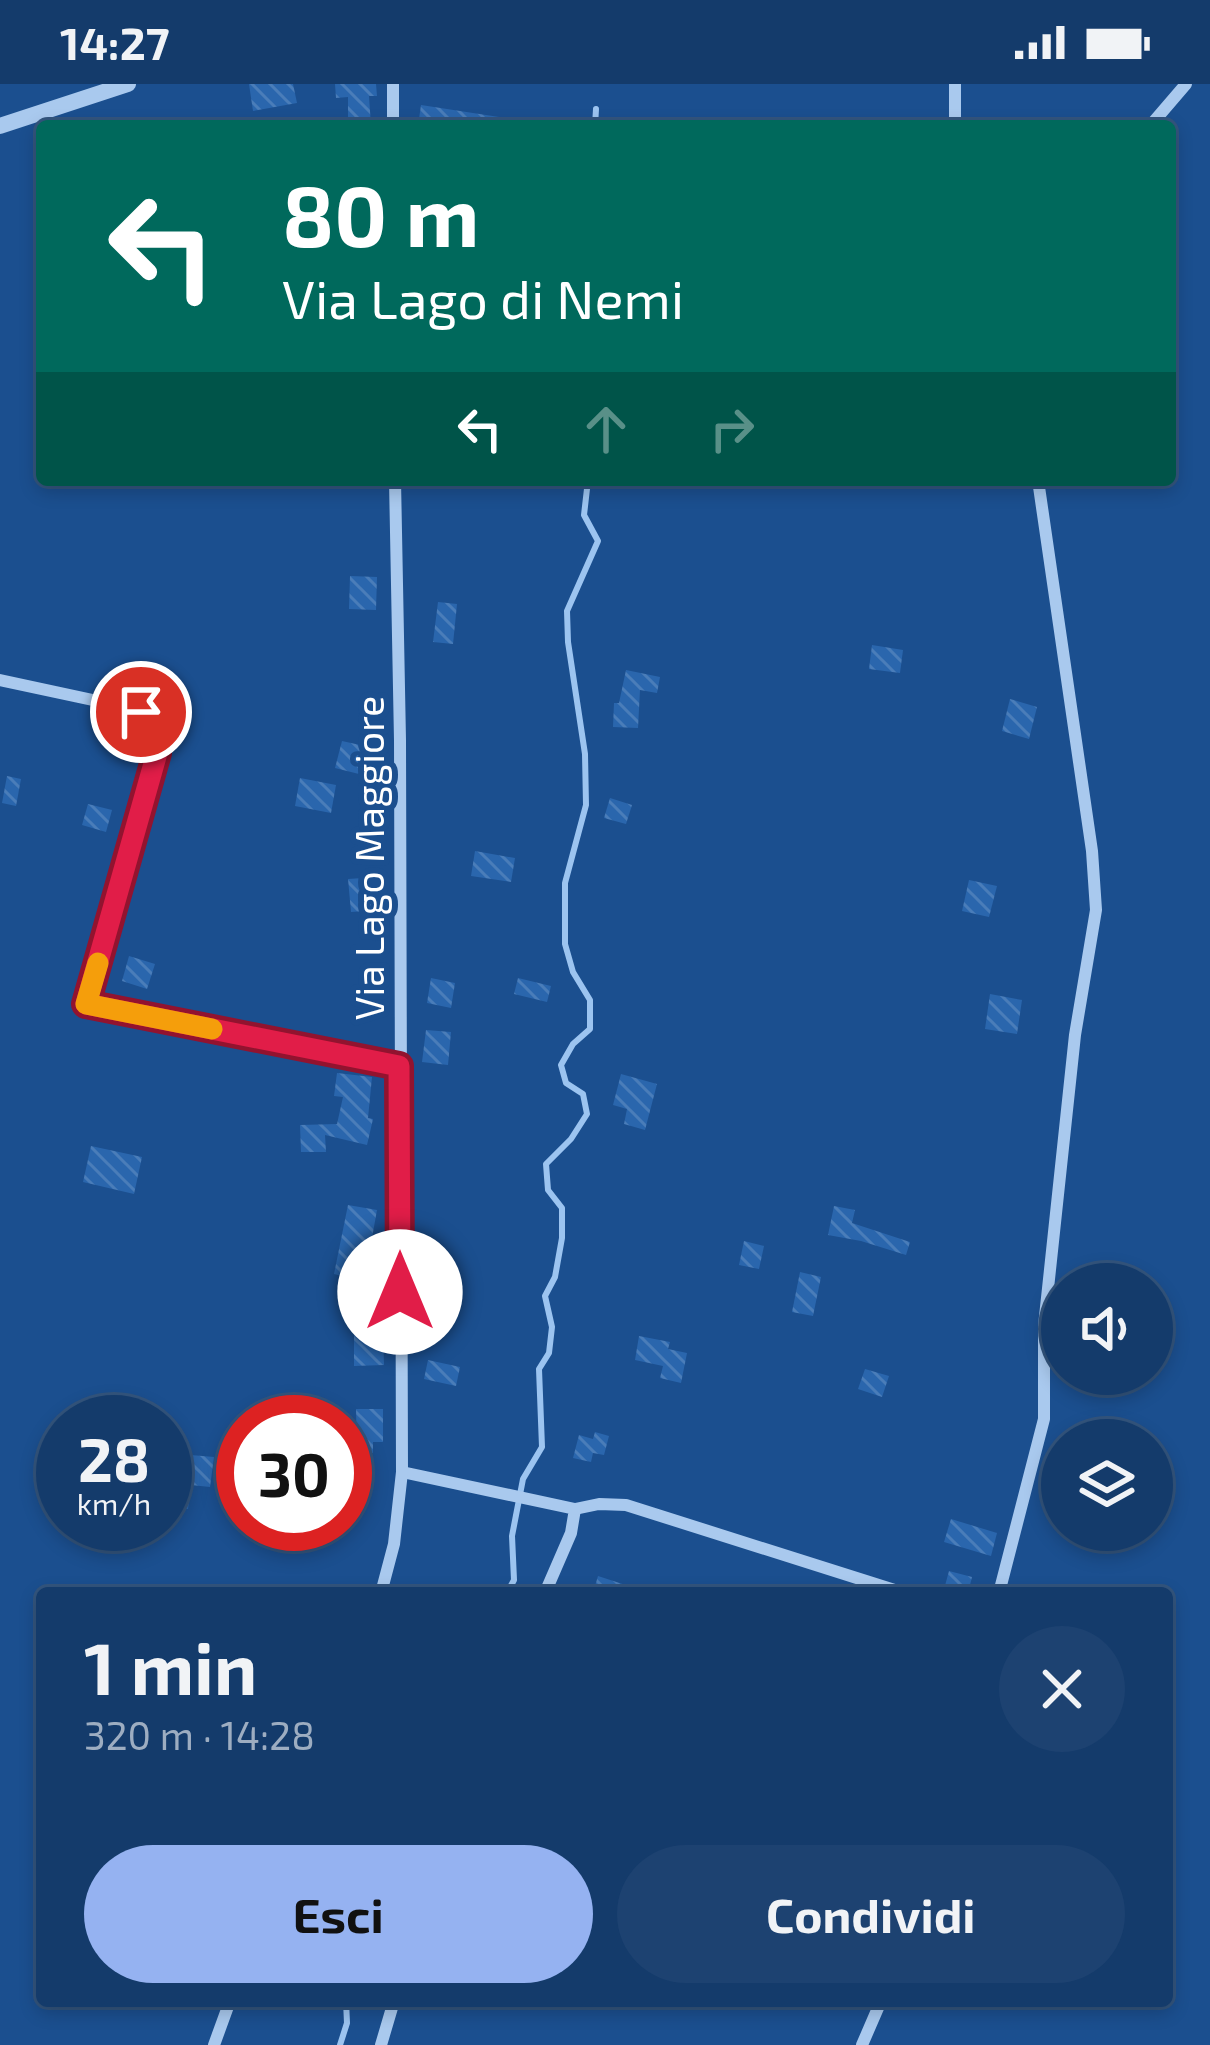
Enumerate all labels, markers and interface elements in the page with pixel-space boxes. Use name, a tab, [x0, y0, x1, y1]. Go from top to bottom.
text: 14:27	[60, 15, 170, 69]
text: 80 m	[282, 163, 479, 264]
icon: left	[84, 168, 240, 324]
text: Via Lago di Nemi	[282, 265, 684, 330]
icon: left	[447, 396, 513, 462]
icon: ahead	[573, 396, 639, 462]
icon: right	[699, 396, 765, 462]
pin	[90, 661, 192, 763]
icon: arrive	[108, 679, 174, 745]
street label: Via Lago Maggiore	[345, 696, 392, 1020]
position arrow	[337, 1229, 463, 1355]
map controls	[1041, 1263, 1173, 1551]
button: sound	[1041, 1263, 1173, 1395]
speed limit sign: 30	[216, 1395, 372, 1551]
button: layers	[1041, 1419, 1173, 1551]
text: 28	[78, 1422, 150, 1494]
text: km/h	[77, 1485, 151, 1521]
text: 1 min	[84, 1623, 257, 1709]
button: close	[999, 1626, 1125, 1752]
text: 320 m · 14:28	[84, 1711, 315, 1758]
button: Esci	[84, 1845, 593, 1983]
button: Condividi	[617, 1845, 1125, 1983]

